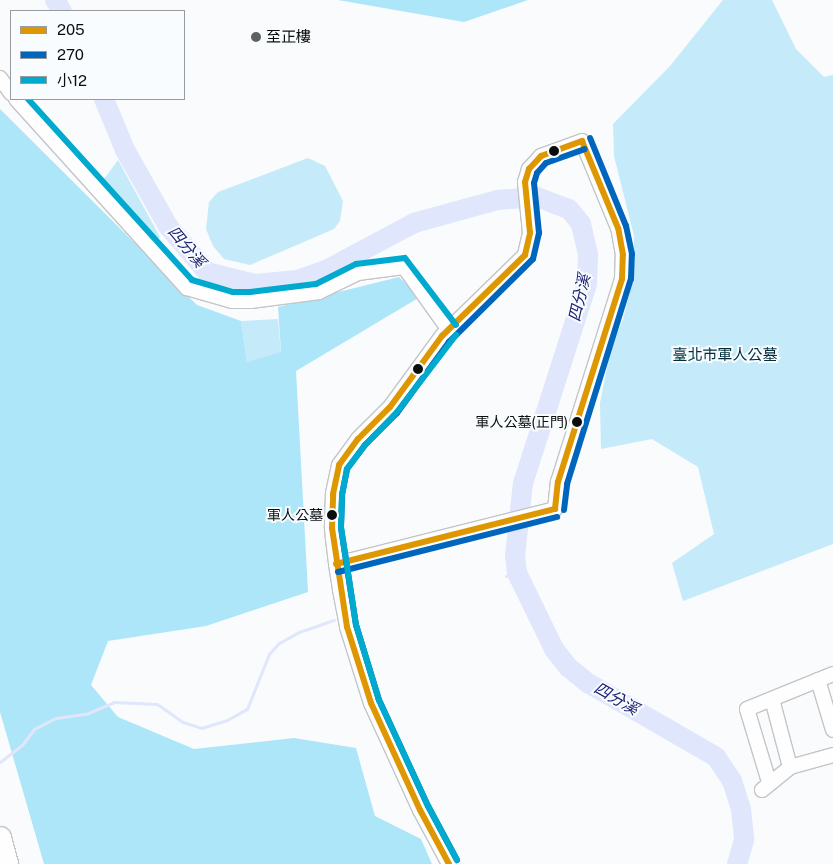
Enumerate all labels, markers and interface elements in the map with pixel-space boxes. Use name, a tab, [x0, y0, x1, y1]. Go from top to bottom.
legend	[10, 10, 185, 100]
text: 205	[57, 21, 85, 38]
place label: 至正樓	[266, 28, 311, 46]
marker: 至正樓	[250, 31, 262, 43]
text: 270	[57, 46, 84, 63]
text: 小12	[57, 72, 87, 89]
unlabelled marker	[549, 146, 559, 156]
water label: 四分溪	[163, 222, 209, 272]
water label: 四分溪	[565, 272, 595, 324]
park label: 臺北市軍人公墓	[673, 346, 777, 364]
unlabelled marker	[413, 364, 423, 374]
place label: 軍人公墓(正門)	[475, 414, 568, 430]
marker: 軍人公墓(正門)	[572, 417, 582, 427]
place label: 軍人公墓	[267, 507, 323, 523]
marker: 軍人公墓	[327, 510, 337, 520]
water label: 四分溪	[590, 679, 642, 719]

